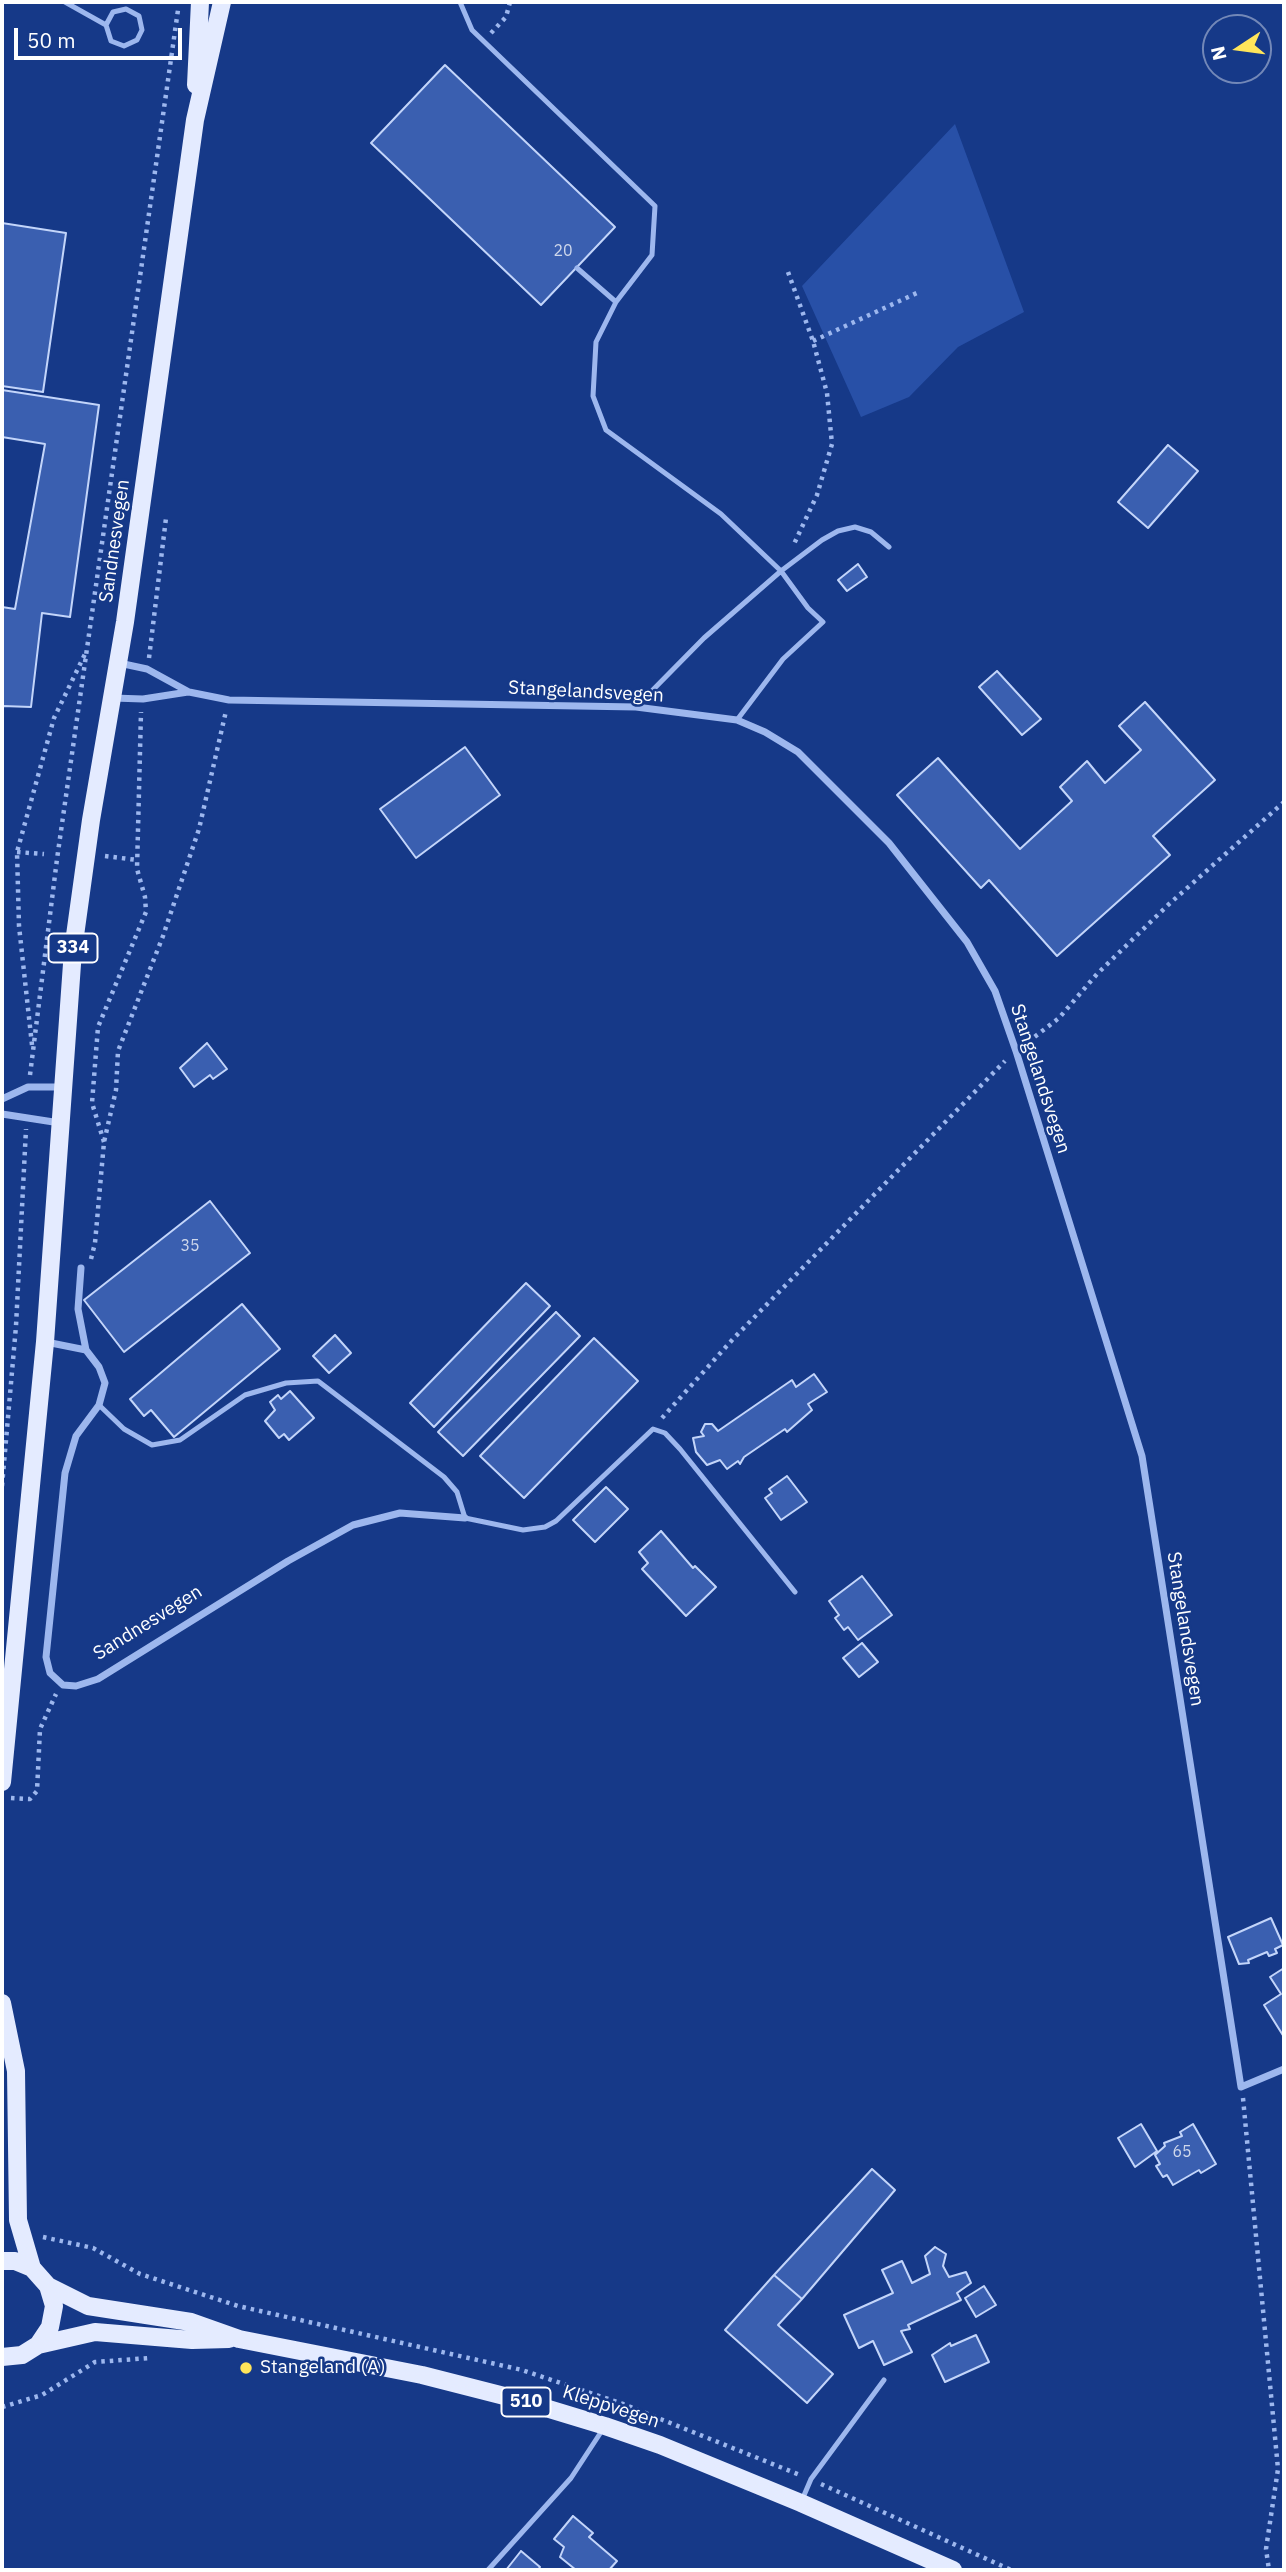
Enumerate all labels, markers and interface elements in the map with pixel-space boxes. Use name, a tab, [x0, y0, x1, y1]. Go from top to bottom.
scale bar	[18, 14, 186, 58]
north arrow	[1202, 14, 1272, 84]
text: 50 m	[27, 26, 76, 54]
text: N	[1205, 44, 1232, 63]
house number: 20	[553, 241, 573, 261]
street label: Sandnesvegen	[95, 478, 135, 604]
street label: Stangelandsvegen	[508, 677, 664, 707]
road number: 334	[48, 933, 98, 962]
street label: Stangelandsvegen	[1005, 1001, 1075, 1157]
house number: 35	[180, 1236, 200, 1256]
street label: Stangelandsvegen	[1162, 1550, 1208, 1708]
street label: Sandnesvegen	[89, 1580, 207, 1666]
house number: 65	[1172, 2142, 1192, 2162]
place label: Stangeland (A)	[260, 2357, 386, 2379]
marker: Stangeland (A)	[238, 2360, 254, 2376]
street label: Kleppvegen	[560, 2381, 662, 2433]
road number: 510	[502, 2388, 550, 2416]

